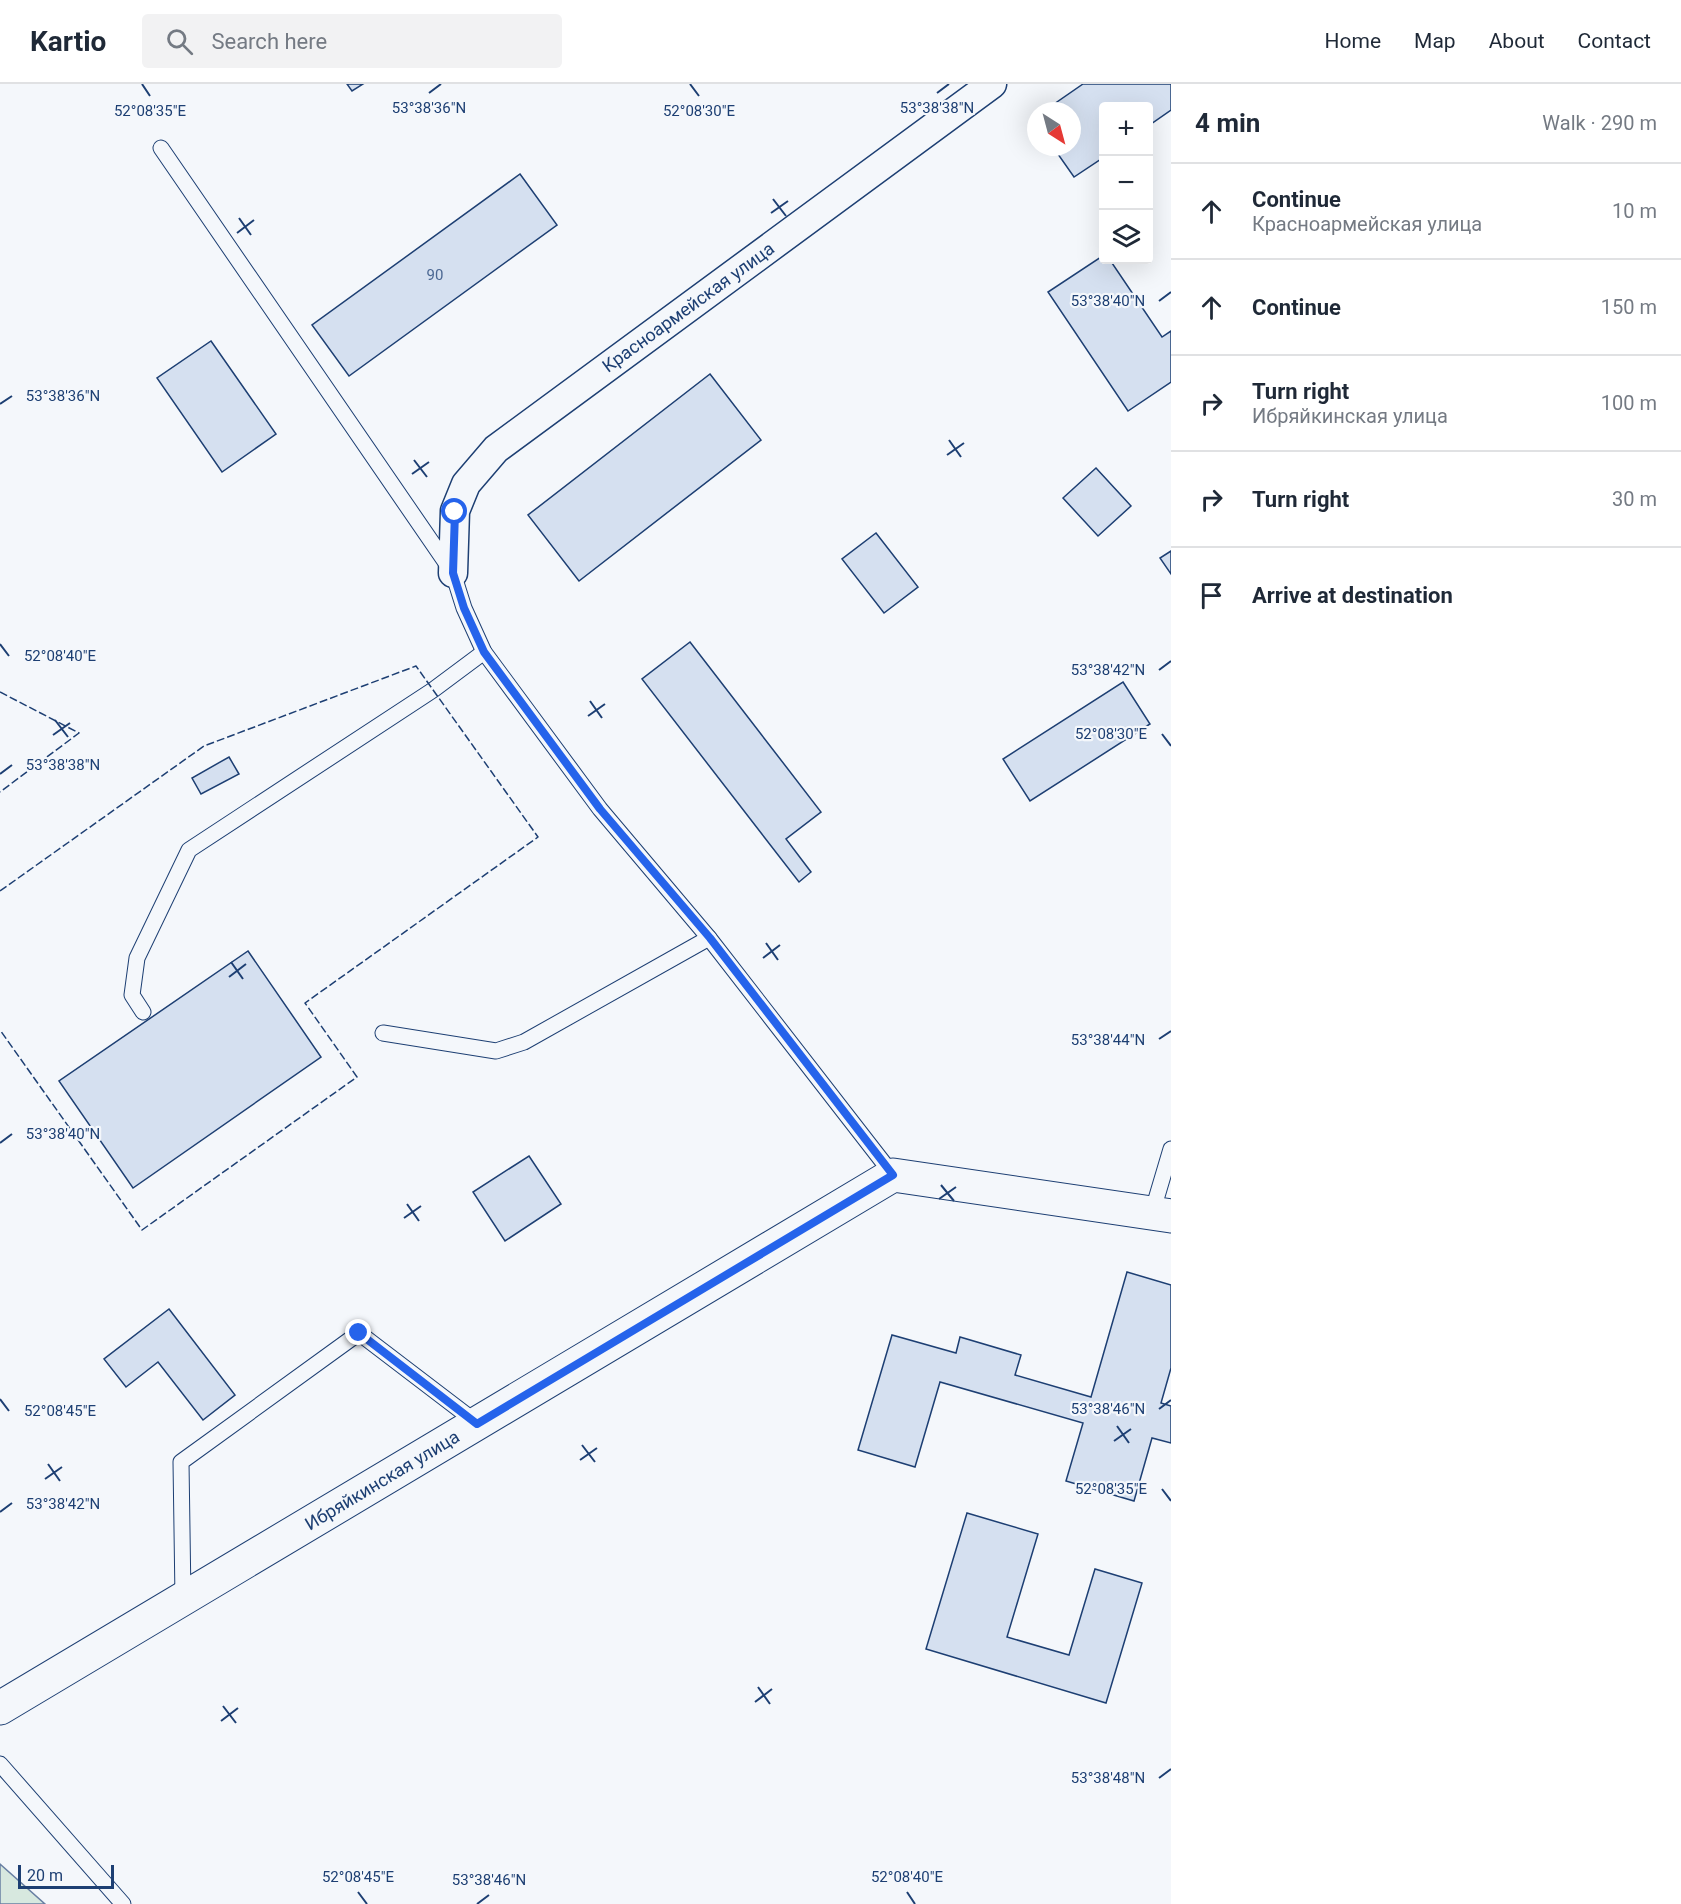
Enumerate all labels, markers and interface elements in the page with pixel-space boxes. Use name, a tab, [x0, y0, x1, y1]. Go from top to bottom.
search box	[142, 14, 562, 68]
text: Kartio	[30, 25, 106, 58]
icon: search	[163, 25, 196, 58]
text: Search here	[211, 29, 327, 54]
text: Home	[1325, 29, 1381, 53]
text: Map	[1414, 29, 1456, 53]
text: About	[1489, 29, 1545, 53]
text: Contact	[1578, 29, 1651, 53]
text: 53°38'36"N	[392, 99, 466, 117]
text: 53°38'38"N	[900, 99, 974, 117]
text: 52°08'35"E	[114, 102, 187, 120]
text: 52°08'30"E	[663, 102, 736, 120]
north arrow	[1027, 102, 1081, 156]
map controls	[1099, 102, 1153, 264]
button: +	[1099, 102, 1153, 156]
text: 4 min	[1195, 108, 1260, 138]
text: Walk · 290 m	[1542, 111, 1657, 135]
button: −	[1099, 156, 1153, 210]
text: Continue	[1252, 187, 1341, 212]
icon: ahead	[1195, 195, 1228, 228]
text: 10 m	[1612, 199, 1657, 223]
button: layers	[1099, 210, 1153, 264]
text: Красноармейская улица	[1252, 212, 1482, 236]
street label: Красноармейская улица	[598, 238, 778, 376]
house number: 90	[427, 266, 443, 284]
icon: ahead	[1195, 291, 1228, 324]
text: 53°38'40"N	[1071, 292, 1145, 310]
text: Continue	[1252, 295, 1341, 320]
text: 150 m	[1601, 295, 1657, 319]
text: Turn right	[1252, 379, 1349, 404]
text: 53°38'36"N	[26, 387, 100, 405]
icon: right	[1195, 387, 1228, 420]
text: 100 m	[1601, 391, 1657, 415]
text: Ибряйкинская улица	[1252, 404, 1448, 428]
icon: right	[1195, 483, 1228, 516]
text: Turn right	[1252, 487, 1349, 512]
text: 30 m	[1612, 487, 1657, 511]
route start	[441, 498, 467, 524]
icon: arrive	[1195, 579, 1228, 612]
text: Arrive at destination	[1252, 583, 1453, 608]
text: 52°08'40"E	[24, 647, 97, 665]
text: 53°38'42"N	[1071, 661, 1145, 679]
text: 52°08'30"E	[1075, 725, 1148, 743]
text: 53°38'38"N	[26, 756, 100, 774]
text: 53°38'44"N	[1071, 1031, 1145, 1049]
text: 53°38'40"N	[26, 1125, 100, 1143]
route end	[345, 1319, 371, 1345]
text: 53°38'46"N	[1071, 1400, 1145, 1418]
text: 52°08'45"E	[24, 1402, 97, 1420]
street label: Ибряйкинская улица	[301, 1426, 463, 1534]
text: 52°08'35"E	[1075, 1480, 1148, 1498]
text: 53°38'42"N	[26, 1495, 100, 1513]
text: 53°38'48"N	[1071, 1769, 1145, 1787]
scale bar	[18, 1862, 114, 1890]
text: 20 m	[27, 1866, 63, 1885]
text: 52°08'45"E	[322, 1868, 395, 1886]
text: 52°08'40"E	[871, 1868, 944, 1886]
text: 53°38'46"N	[452, 1871, 526, 1889]

